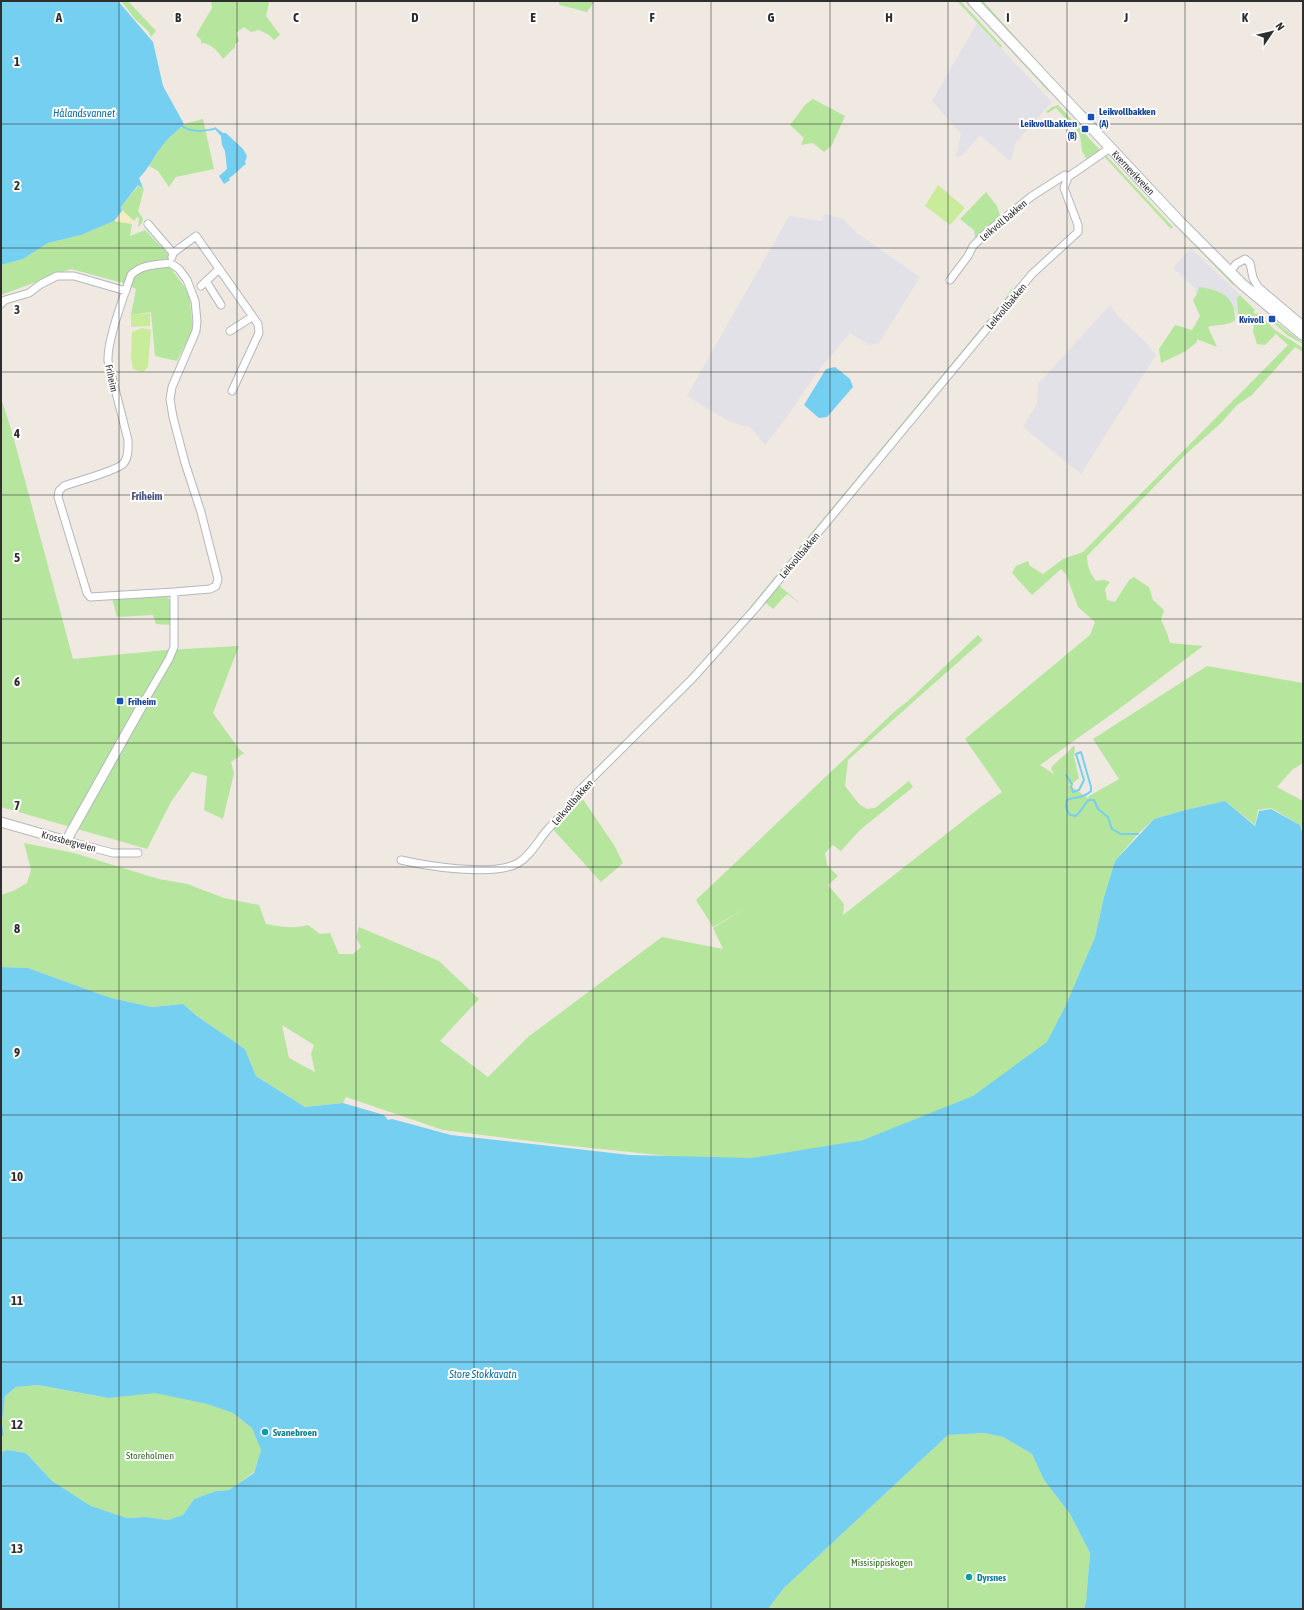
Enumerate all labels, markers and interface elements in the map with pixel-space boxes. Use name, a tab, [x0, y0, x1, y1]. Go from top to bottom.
text: A	[55, 10, 63, 25]
text: B	[175, 10, 182, 25]
text: C	[293, 10, 299, 25]
text: D	[411, 10, 419, 25]
text: E	[530, 10, 536, 25]
text: F	[649, 10, 655, 25]
text: G	[768, 10, 775, 25]
text: H	[885, 10, 893, 25]
text: I	[1006, 10, 1010, 25]
text: J	[1123, 10, 1128, 25]
text: K	[1242, 10, 1249, 25]
north arrow	[1252, 12, 1292, 52]
text: N	[1273, 20, 1287, 32]
text: 1	[14, 54, 20, 69]
place label: Leikvollbakken (A)	[1099, 106, 1156, 129]
water label: Hålandsvannet	[53, 107, 116, 119]
marker: Leikvollbakken (A)	[1086, 112, 1096, 122]
place label: Leikvollbakken (B)	[1020, 118, 1077, 141]
marker: Leikvollbakken (B)	[1080, 124, 1090, 134]
street label: Kvernevikveien	[1110, 148, 1157, 197]
text: 2	[14, 178, 20, 193]
street label: Leikvoll bakken	[978, 197, 1029, 243]
street label: Leikvollbakken	[984, 281, 1029, 332]
text: 3	[14, 302, 20, 317]
place label: Kvivoll	[1239, 314, 1264, 325]
marker: Kvivoll	[1267, 314, 1277, 324]
street label: Friheim	[103, 363, 120, 393]
text: 4	[13, 426, 20, 441]
district label: Friheim	[132, 490, 162, 502]
street label: Leikvollbakken	[777, 530, 822, 581]
text: 5	[14, 550, 20, 565]
text: 6	[14, 674, 20, 689]
marker: Friheim	[115, 696, 125, 706]
place label: Friheim	[128, 696, 156, 707]
street label: Leikvollbakken	[550, 777, 595, 827]
text: 7	[14, 798, 20, 813]
street label: Krossbergveien	[40, 829, 98, 854]
text: 8	[14, 921, 20, 936]
text: 9	[14, 1045, 20, 1060]
text: 10	[11, 1169, 23, 1184]
text: 11	[11, 1293, 23, 1308]
water label: Store Stokkavatn	[448, 1368, 518, 1380]
text: 12	[11, 1417, 23, 1432]
marker: Svanebroen	[260, 1427, 270, 1437]
place label: Svanebroen	[273, 1427, 317, 1438]
park label: Storeholmen	[126, 1450, 174, 1461]
text: 13	[11, 1541, 23, 1556]
park label: Missisippiskogen	[851, 1557, 913, 1568]
marker: Dyrsnes	[964, 1572, 974, 1582]
place label: Dyrsnes	[977, 1572, 1007, 1583]

